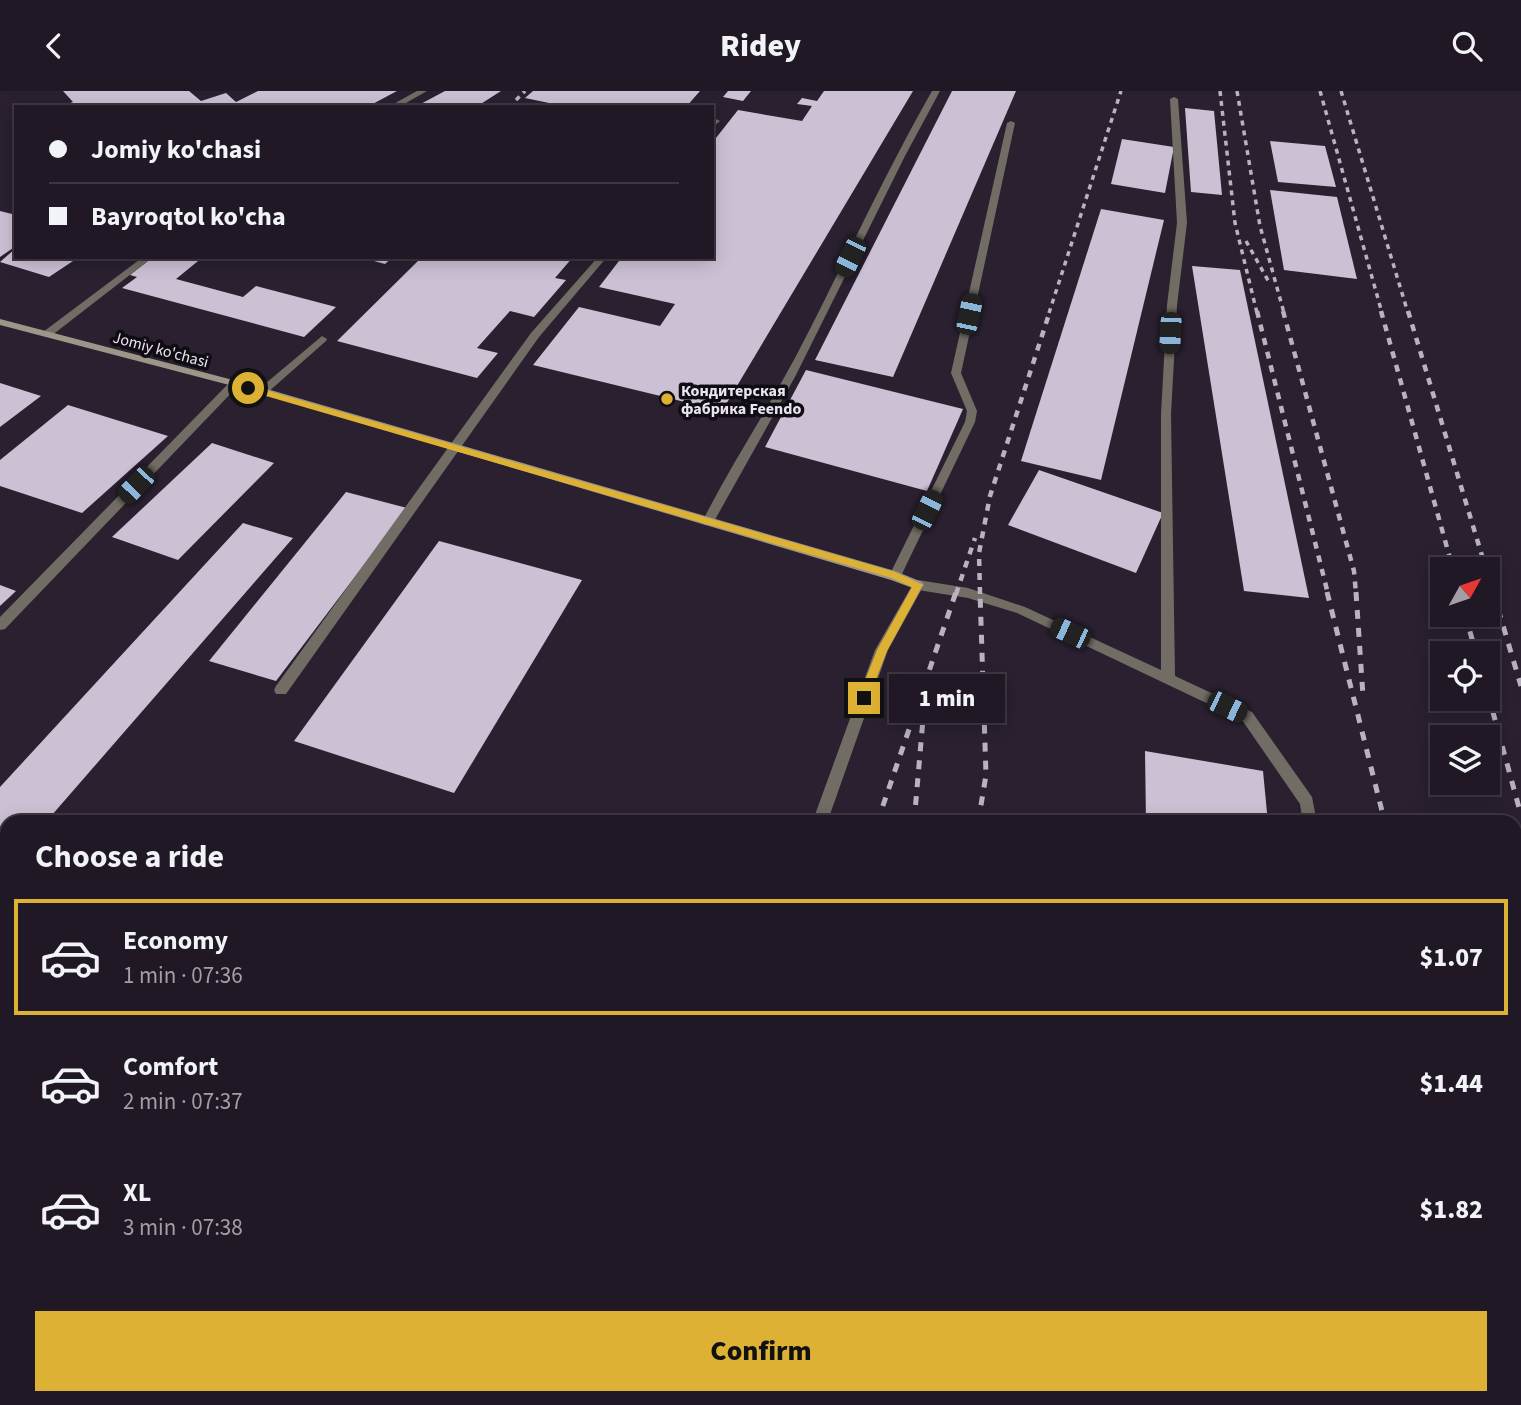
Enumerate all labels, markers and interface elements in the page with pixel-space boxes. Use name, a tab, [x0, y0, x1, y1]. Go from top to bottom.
text: Ridey	[720, 23, 801, 69]
icon: back	[35, 27, 73, 65]
icon: search	[1448, 27, 1486, 65]
text: Jomiy ko'chasi	[91, 131, 261, 168]
text: Bayroqtol ko'cha	[91, 198, 286, 235]
car	[832, 234, 869, 280]
car	[955, 291, 984, 337]
car	[1159, 311, 1182, 355]
street label: Jomiy ko'chasi	[110, 327, 211, 373]
route start	[232, 372, 264, 404]
place label: Кондитерская фабрика Feendo	[681, 380, 801, 420]
marker: Кондитерская фабрика Feendo	[659, 391, 675, 407]
car	[114, 463, 159, 507]
car	[909, 487, 946, 533]
north arrow	[1430, 557, 1500, 627]
map controls	[1430, 557, 1500, 795]
car	[1047, 615, 1094, 651]
button: locate	[1430, 641, 1500, 711]
callout: 1 min	[888, 673, 1004, 723]
route end	[848, 682, 880, 714]
text: 1 min	[919, 682, 975, 715]
car	[1204, 688, 1251, 726]
button: layers	[1430, 725, 1500, 795]
text: Choose a ride	[35, 834, 224, 880]
text: Economy	[123, 922, 228, 959]
icon: car	[39, 926, 102, 989]
text: $1.07	[1419, 939, 1483, 976]
text: 1 min · 07:36	[123, 959, 243, 992]
text: Comfort	[123, 1048, 218, 1085]
icon: car	[39, 1052, 102, 1115]
text: $1.44	[1419, 1065, 1483, 1102]
text: 2 min · 07:37	[123, 1085, 243, 1118]
text: XL	[123, 1174, 151, 1211]
icon: car	[39, 1178, 102, 1241]
text: $1.82	[1419, 1191, 1483, 1228]
text: 3 min · 07:38	[123, 1211, 243, 1244]
button: Confirm	[35, 1311, 1487, 1391]

